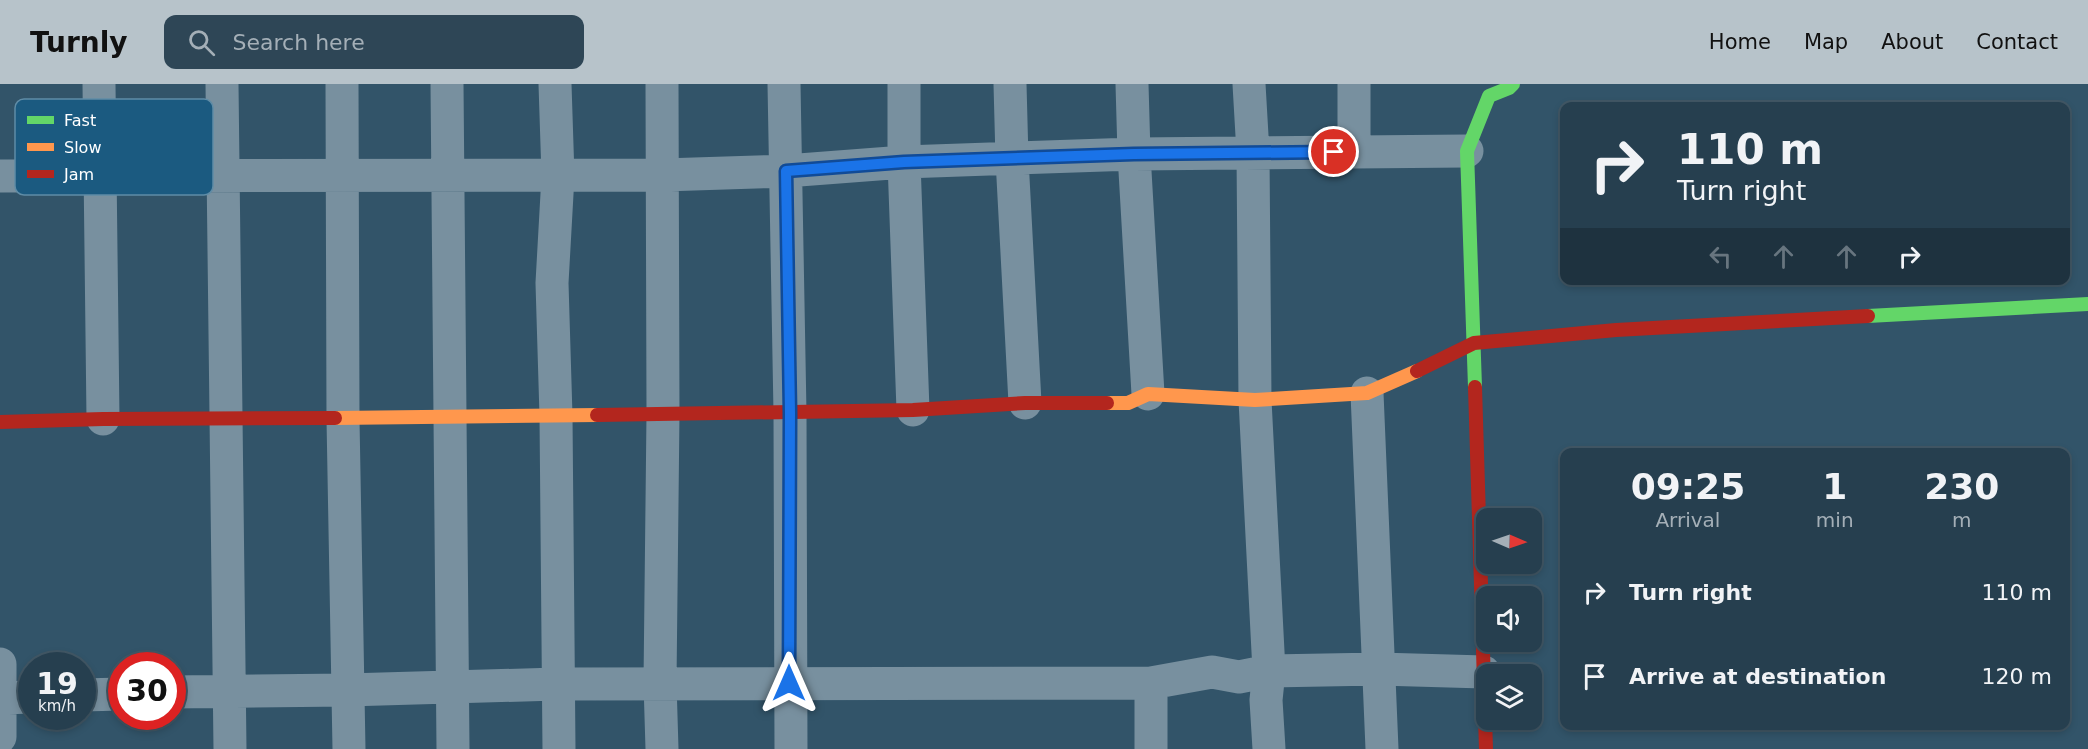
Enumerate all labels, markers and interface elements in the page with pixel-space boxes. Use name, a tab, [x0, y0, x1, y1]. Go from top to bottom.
search box	[164, 15, 584, 69]
text: Turnly	[30, 26, 128, 59]
icon: search	[185, 26, 218, 59]
text: Search here	[233, 30, 365, 55]
text: Home	[1709, 30, 1771, 54]
text: Map	[1804, 30, 1848, 54]
text: About	[1881, 30, 1943, 54]
text: Contact	[1976, 30, 2058, 54]
legend	[15, 99, 213, 195]
text: Fast	[64, 111, 96, 130]
text: 110 m	[1677, 125, 1823, 174]
pin	[1308, 126, 1359, 177]
icon: right	[1578, 126, 1656, 204]
icon: arrive	[1317, 135, 1350, 168]
text: Slow	[64, 138, 101, 157]
text: Jam	[63, 165, 94, 184]
text: Turn right	[1677, 175, 1806, 206]
icon: left	[1704, 240, 1737, 273]
icon: ahead	[1767, 240, 1800, 273]
icon: ahead	[1830, 240, 1863, 273]
icon: right	[1893, 240, 1926, 273]
text: 09:25	[1631, 466, 1745, 507]
text: 1	[1822, 466, 1847, 507]
text: 230	[1924, 466, 1999, 507]
north arrow	[1476, 508, 1542, 574]
map controls	[1476, 508, 1542, 730]
text: Arrival	[1655, 508, 1720, 532]
text: min	[1816, 508, 1854, 532]
text: m	[1952, 508, 1972, 532]
icon: right	[1578, 576, 1611, 609]
text: Turn right	[1629, 580, 1752, 605]
text: 110 m	[1982, 580, 2052, 605]
button: sound	[1476, 586, 1542, 652]
position arrow	[757, 651, 821, 715]
speed limit sign: 30	[108, 652, 186, 730]
icon: arrive	[1578, 660, 1611, 693]
button: layers	[1476, 664, 1542, 730]
text: Arrive at destination	[1629, 664, 1886, 689]
text: 120 m	[1982, 664, 2052, 689]
text: 19	[36, 666, 78, 701]
text: km/h	[38, 697, 76, 715]

